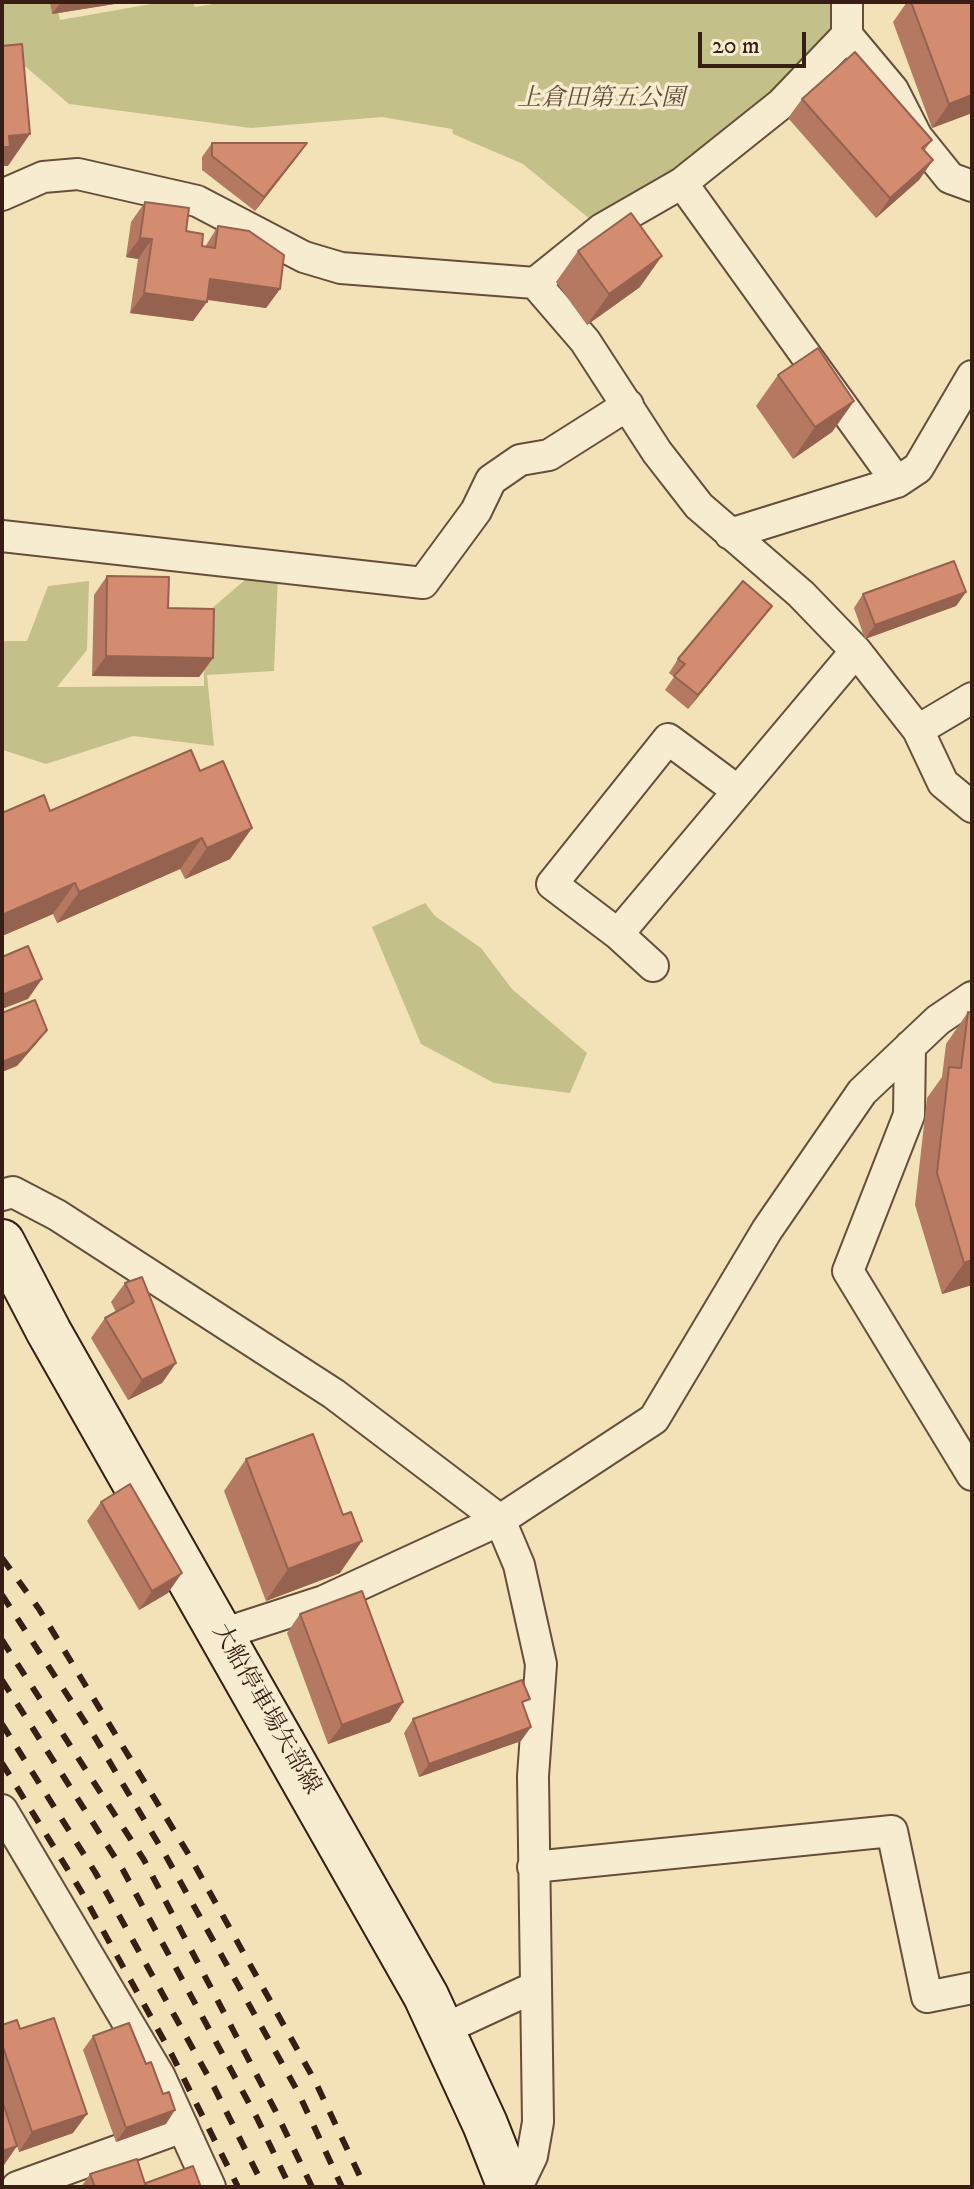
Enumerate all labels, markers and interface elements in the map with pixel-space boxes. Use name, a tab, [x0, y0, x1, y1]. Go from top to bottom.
scale bar	[702, 16, 810, 66]
text: 20 m	[712, 31, 760, 61]
park label: 上倉田第五公園	[517, 86, 685, 114]
street label: 大船停車場矢部線	[205, 1620, 325, 1800]

